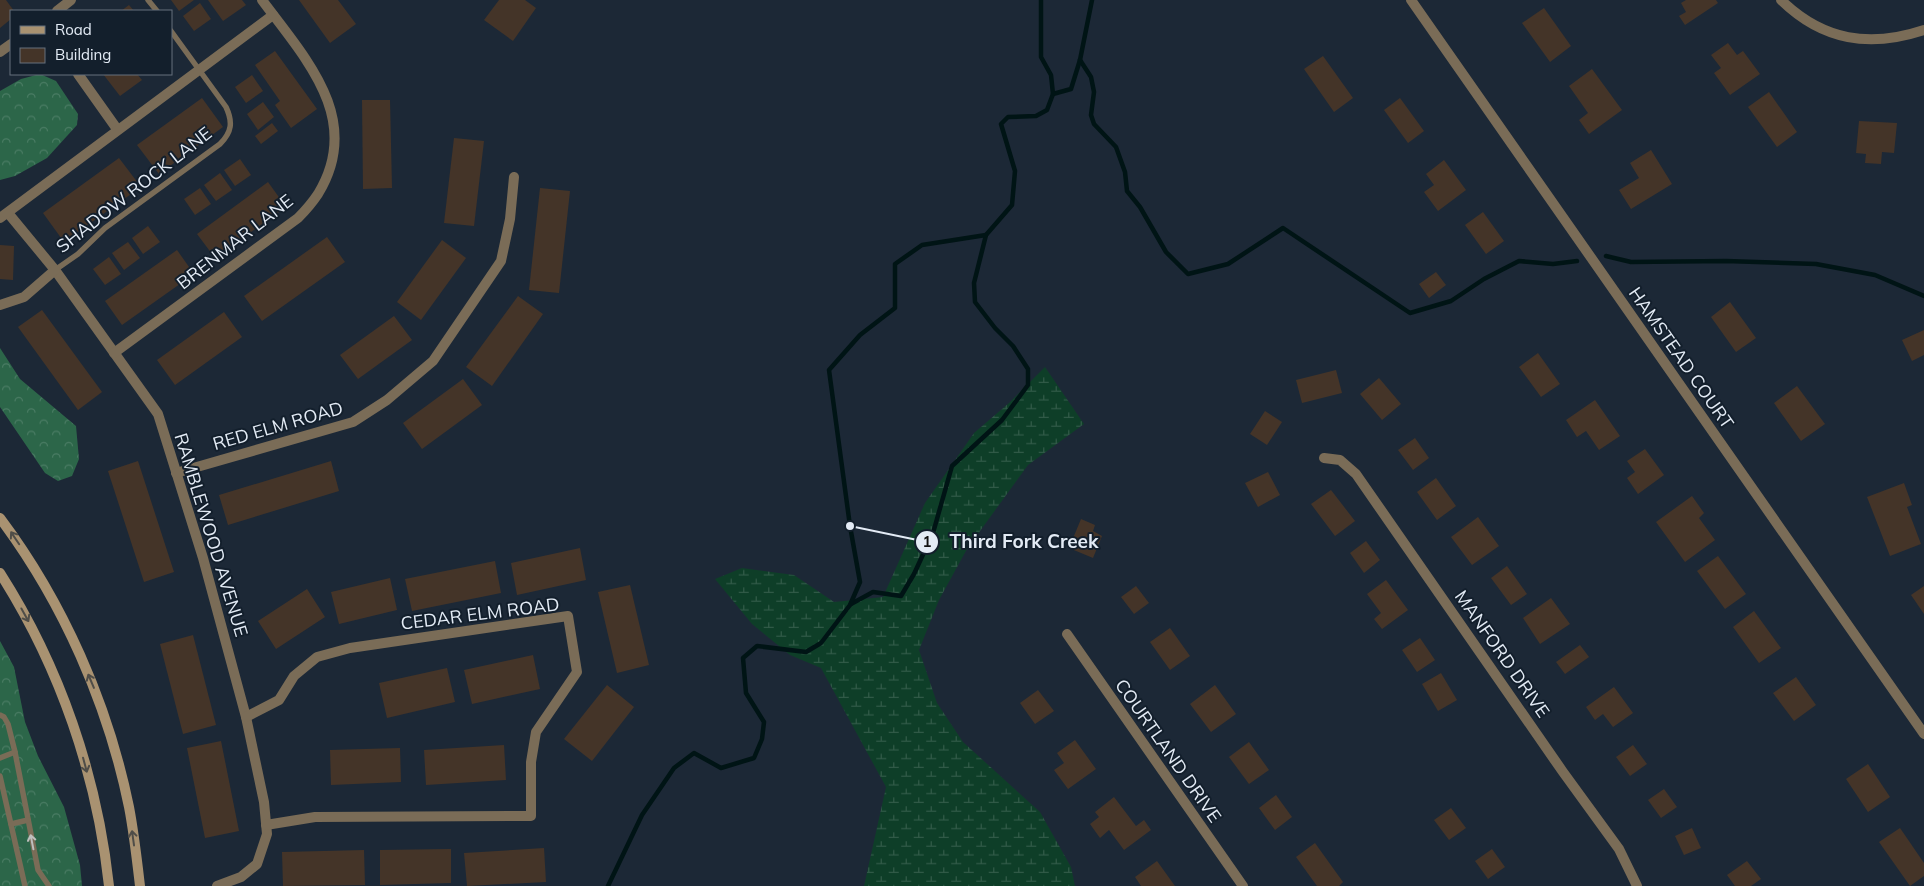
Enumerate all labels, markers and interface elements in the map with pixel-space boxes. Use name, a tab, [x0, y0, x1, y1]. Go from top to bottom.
legend	[10, 10, 172, 75]
text: Road	[55, 20, 92, 39]
text: Building	[55, 45, 111, 64]
street label: SHADOW ROCK LANE	[51, 122, 216, 258]
street label: BRENMAR LANE	[172, 189, 297, 294]
street label: HAMSTEAD COURT	[1624, 282, 1739, 433]
street label: RED ELM ROAD	[210, 396, 346, 455]
street label: RAMBLEWOOD AVENUE	[170, 430, 253, 639]
callout: Third Fork Creek	[914, 525, 1108, 559]
text: Third Fork Creek	[949, 529, 1099, 553]
one-way arrow	[9, 531, 20, 545]
text: 1	[922, 532, 932, 551]
street label: MANFORD DRIVE	[1450, 586, 1555, 722]
street label: CEDAR ELM ROAD	[399, 592, 561, 635]
one-way arrow	[21, 607, 30, 622]
one-way arrow	[85, 674, 94, 689]
street label: COURTLAND DRIVE	[1110, 675, 1227, 827]
one-way arrow	[81, 757, 90, 773]
one-way arrow	[128, 830, 138, 846]
one-way arrow	[27, 834, 37, 850]

